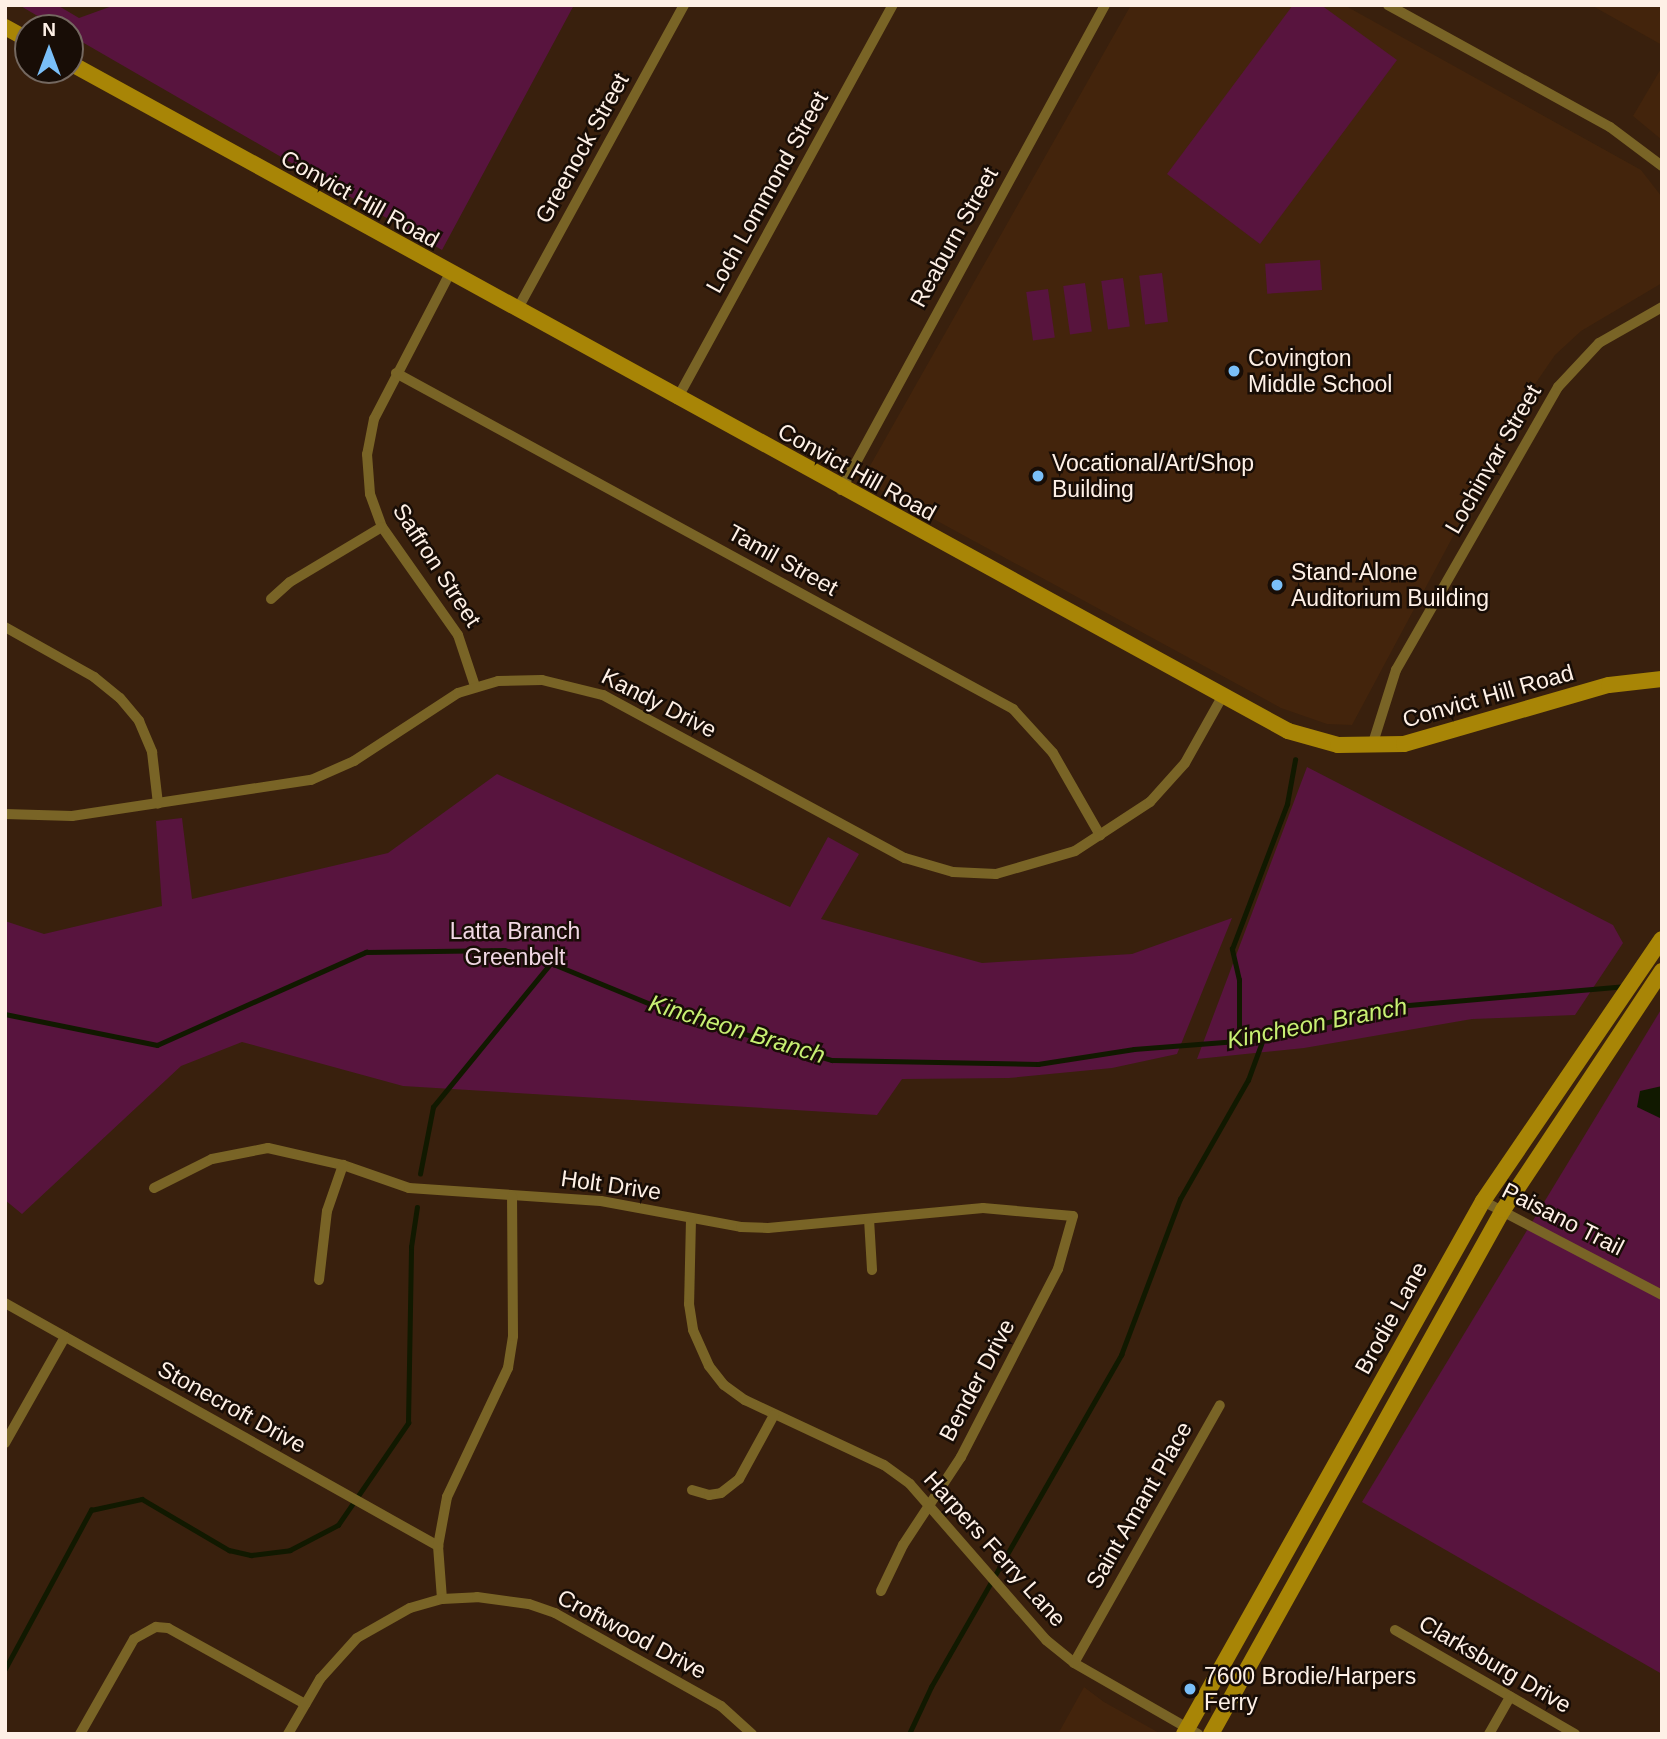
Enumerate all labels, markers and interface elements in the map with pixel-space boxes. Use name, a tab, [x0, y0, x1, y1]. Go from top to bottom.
north arrow	[14, 14, 84, 84]
text: N	[42, 19, 56, 40]
street label: Greenock Street	[529, 68, 635, 228]
street label: Loch Lommond Street	[700, 86, 834, 298]
street label: Convict Hill Road	[276, 144, 444, 254]
street label: Reaburn Street	[904, 162, 1004, 312]
place label: Covington Middle School	[1248, 344, 1392, 398]
marker: Covington Middle School	[1226, 363, 1242, 379]
street label: Lochinvar Street	[1439, 380, 1547, 538]
street label: Convict Hill Road	[773, 417, 941, 527]
place label: Vocational/Art/Shop Building	[1052, 449, 1254, 503]
marker: Vocational/Art/Shop Building	[1030, 468, 1046, 484]
street label: Saffron Street	[387, 498, 487, 632]
street label: Tamil Street	[723, 518, 843, 602]
place label: Stand-Alone Auditorium Building	[1291, 558, 1489, 612]
marker: Stand-Alone Auditorium Building	[1269, 577, 1285, 593]
street label: Convict Hill Road	[1399, 658, 1577, 734]
street label: Kandy Drive	[597, 662, 721, 744]
park label: Latta Branch Greenbelt	[450, 917, 580, 971]
water label: Kincheon Branch	[645, 989, 829, 1069]
water label: Kincheon Branch	[1225, 991, 1409, 1055]
street label: Holt Drive	[559, 1164, 663, 1206]
street label: Paisano Trail	[1497, 1176, 1629, 1262]
street label: Brodie Lane	[1349, 1257, 1433, 1379]
street label: Bender Drive	[933, 1314, 1021, 1446]
street label: Stonecroft Drive	[153, 1355, 311, 1459]
street label: Saint Amant Place	[1080, 1416, 1198, 1594]
street label: Harpers Ferry Lane	[918, 1466, 1072, 1632]
street label: Croftwood Drive	[553, 1583, 711, 1685]
street label: Clarksburg Drive	[1414, 1609, 1576, 1719]
place label: 7600 Brodie/Harpers Ferry	[1204, 1662, 1416, 1716]
marker: 7600 Brodie/Harpers Ferry	[1182, 1681, 1198, 1697]

